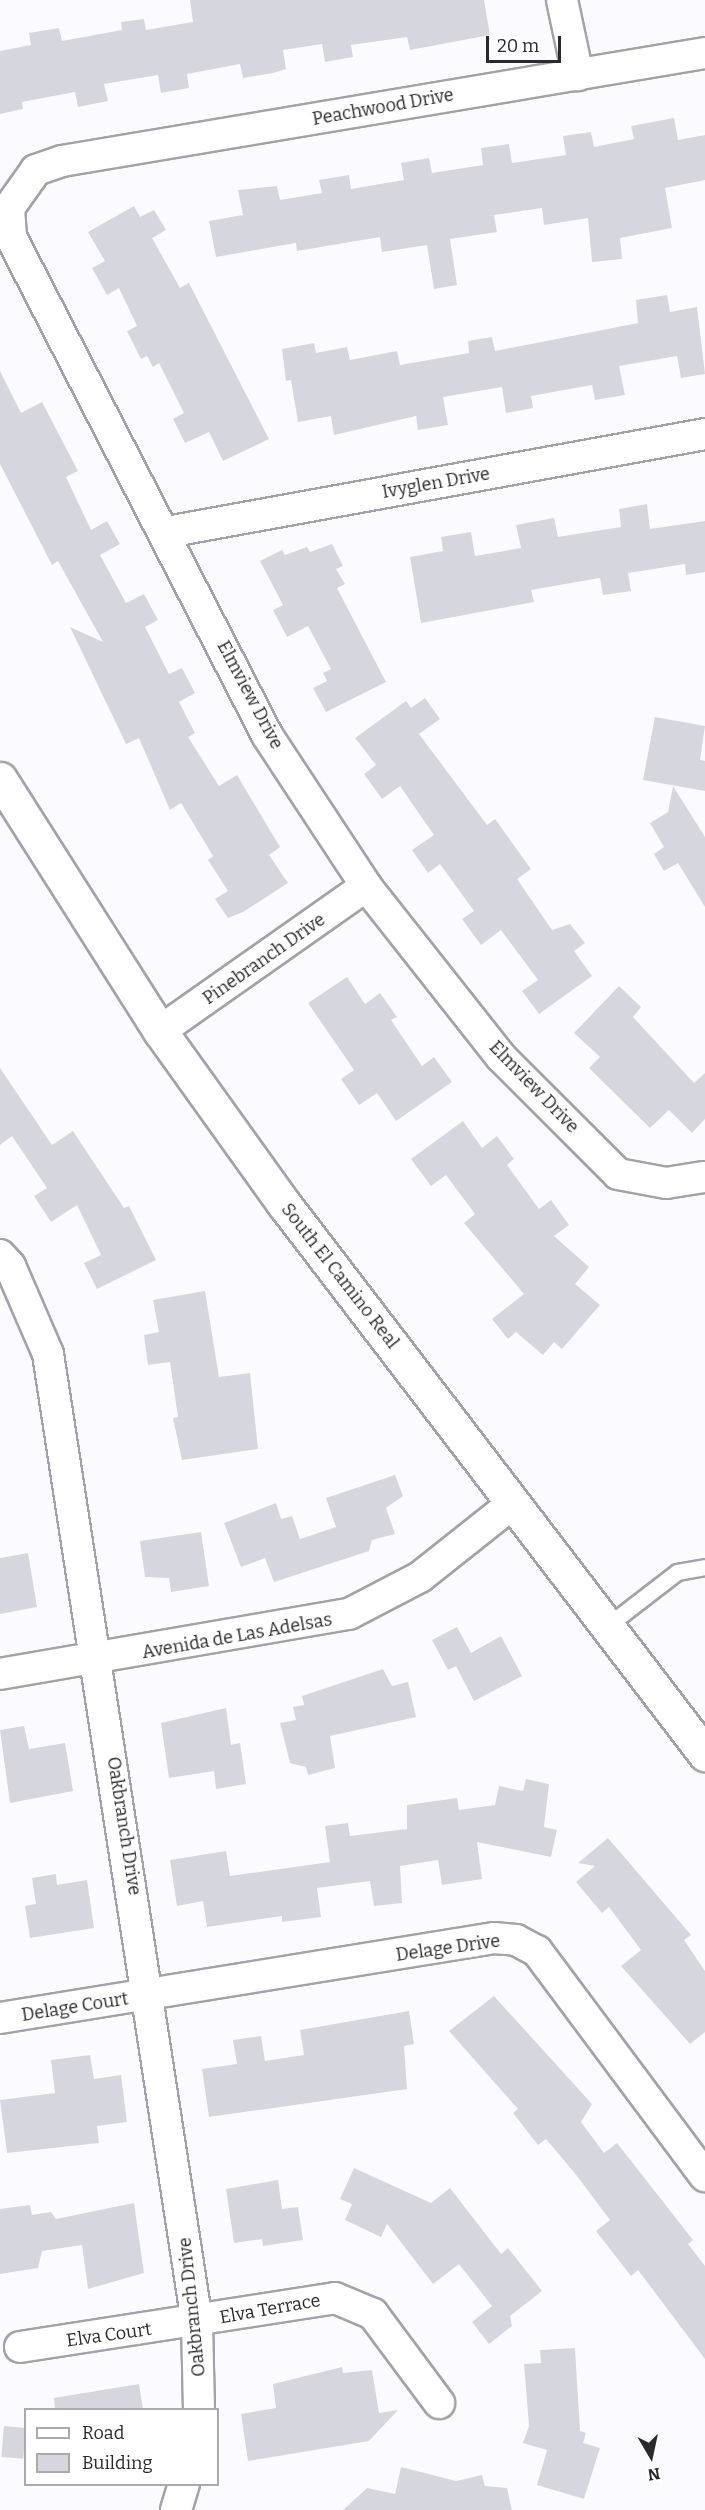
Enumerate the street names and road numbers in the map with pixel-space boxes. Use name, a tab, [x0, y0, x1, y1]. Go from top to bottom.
street label: Peachwood Drive	[311, 84, 455, 130]
street label: Ivyglen Drive	[380, 463, 492, 503]
street label: Elmview Drive	[212, 637, 288, 753]
street label: Pinebranch Drive	[199, 909, 329, 1009]
street label: Elmview Drive	[485, 1036, 583, 1138]
street label: South El Camino Real	[277, 1199, 403, 1353]
street label: Avenida de Las Adelsas	[140, 1609, 334, 1663]
street label: Oakbranch Drive	[102, 1755, 146, 1897]
street label: Delage Drive	[394, 1930, 502, 1966]
street label: Delage Court	[20, 1988, 130, 2026]
street label: Oakbranch Drive	[174, 2236, 210, 2378]
street label: Elva Terrace	[218, 2290, 322, 2328]
street label: Elva Court	[65, 2318, 153, 2352]

